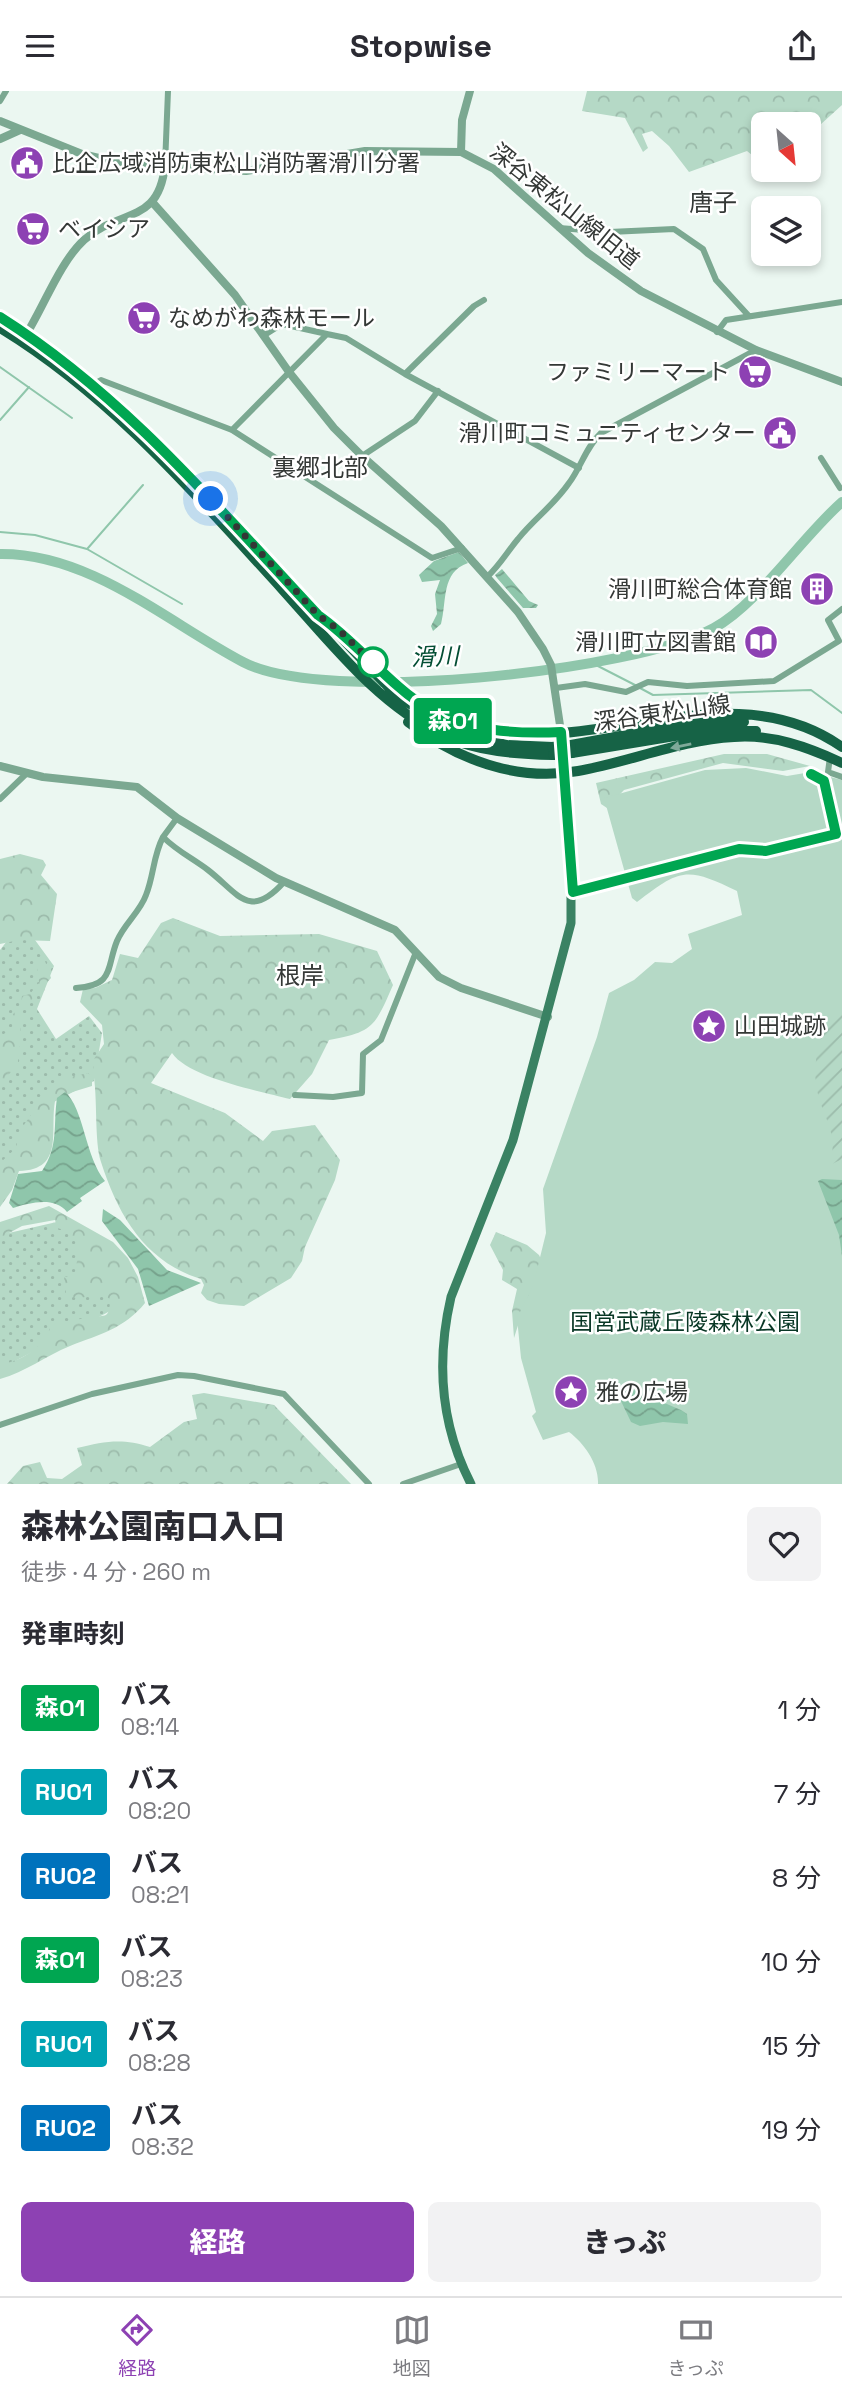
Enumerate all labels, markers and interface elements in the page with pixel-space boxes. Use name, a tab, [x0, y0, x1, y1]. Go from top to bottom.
text: Stopwise	[350, 26, 492, 66]
icon: menu	[21, 27, 59, 65]
icon: share	[783, 27, 821, 65]
north arrow	[751, 112, 821, 182]
map controls	[751, 112, 821, 266]
street label: 深谷東松山線旧道	[484, 136, 646, 276]
public building icon: 比企広域消防東松山消防署滑川分署	[8, 144, 46, 182]
place label: 比企広域消防東松山消防署滑川分署	[52, 148, 420, 178]
district label: 唐子	[689, 187, 737, 218]
button: layers	[751, 196, 821, 266]
supermarket icon: ベイシア	[14, 210, 52, 248]
place label: ベイシア	[58, 214, 150, 244]
supermarket icon: なめがわ森林モール	[125, 299, 163, 337]
place label: なめがわ森林モール	[168, 303, 375, 333]
supermarket icon: ファミリーマート	[736, 353, 774, 391]
place label: ファミリーマート	[546, 357, 730, 387]
public building icon: 滑川町コミュニティセンター	[761, 414, 799, 452]
place label: 滑川町コミュニティセンター	[458, 418, 756, 448]
district label: 裏郷北部	[272, 452, 368, 483]
your location	[193, 481, 228, 516]
building icon: 滑川町総合体育館	[798, 570, 836, 608]
place label: 滑川町総合体育館	[608, 574, 792, 604]
library icon: 滑川町立図書館	[742, 623, 780, 661]
place label: 滑川町立図書館	[575, 627, 736, 657]
water label: 滑川	[410, 640, 463, 673]
unlabelled marker	[358, 647, 388, 677]
street label: 深谷東松山線	[592, 689, 732, 737]
line badge: 森01	[413, 698, 493, 744]
text: 森01	[428, 705, 478, 736]
one-way arrow	[670, 741, 692, 752]
district label: 根岸	[276, 960, 324, 991]
place icon: 山田城跡	[690, 1007, 728, 1045]
place label: 山田城跡	[734, 1011, 826, 1041]
park label: 国営武蔵丘陵森林公園	[570, 1307, 800, 1337]
place icon: 雅の広場	[552, 1373, 590, 1411]
place label: 雅の広場	[596, 1377, 688, 1407]
text: 森林公園南口入口	[21, 1506, 285, 1548]
button: heart	[747, 1507, 821, 1581]
text: 徒歩 · 4 分 · 260 m	[21, 1557, 211, 1587]
text: 発車時刻	[21, 1617, 125, 1651]
text: バス	[120, 1678, 172, 1712]
text: 森01	[35, 1692, 85, 1723]
text: 1 分	[777, 1693, 821, 1727]
text: 08:14	[120, 1712, 179, 1742]
text: バス	[128, 1762, 180, 1796]
text: RU01	[35, 1776, 93, 1807]
text: 7 分	[774, 1777, 821, 1811]
text: 08:20	[128, 1796, 191, 1826]
text: バス	[131, 1846, 183, 1880]
text: RU02	[35, 1860, 96, 1891]
text: 8 分	[772, 1861, 821, 1895]
text: 08:21	[131, 1880, 189, 1910]
text: バス	[120, 1930, 172, 1964]
text: 森01	[35, 1944, 85, 1975]
text: 10 分	[761, 1945, 821, 1979]
text: 08:23	[120, 1964, 183, 1994]
text: バス	[128, 2014, 180, 2048]
text: RU01	[35, 2028, 93, 2059]
text: 15 分	[762, 2029, 821, 2063]
text: 08:28	[128, 2048, 191, 2078]
text: バス	[131, 2098, 183, 2132]
text: RU02	[35, 2112, 96, 2143]
text: 19 分	[762, 2113, 821, 2147]
text: 08:32	[131, 2132, 194, 2162]
button: 経路	[21, 2202, 414, 2282]
button: きっぷ	[428, 2202, 821, 2282]
tab: 経路	[118, 2311, 156, 2381]
tab: 地図	[393, 2311, 431, 2381]
tab: きっぷ	[667, 2311, 724, 2381]

